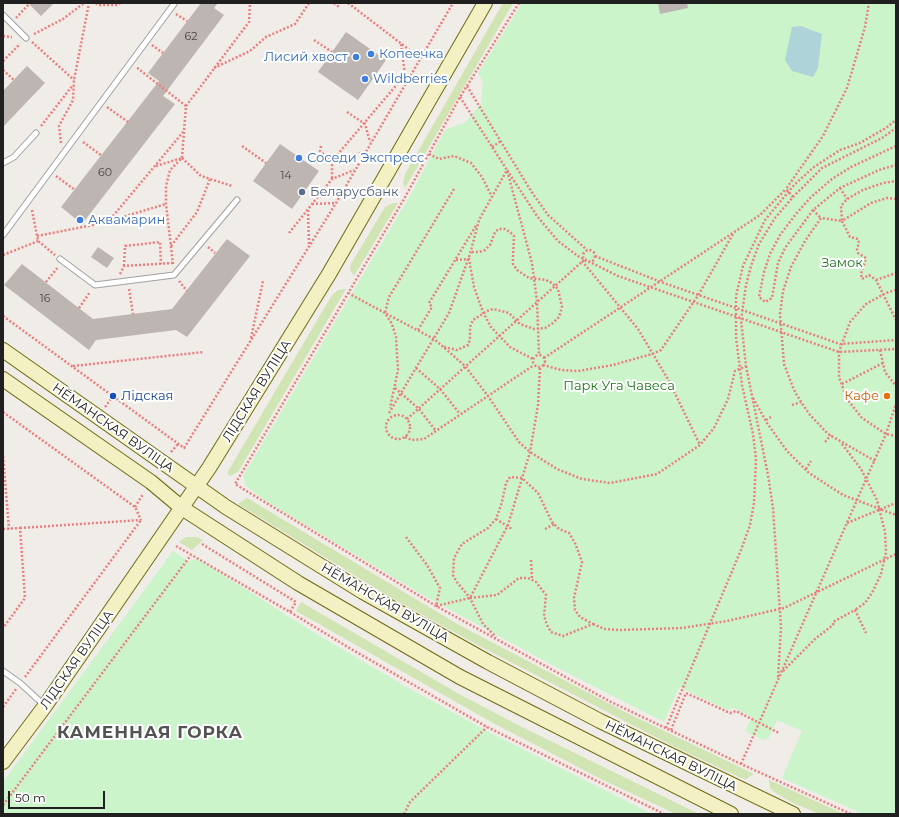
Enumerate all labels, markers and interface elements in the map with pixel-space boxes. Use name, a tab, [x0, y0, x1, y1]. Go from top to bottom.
house number: 62	[185, 30, 197, 44]
place label: Копеечка	[379, 46, 444, 62]
place label: Лисий хвост	[264, 49, 348, 65]
marker: Копеечка	[366, 49, 376, 59]
marker: Лисий хвост	[351, 52, 361, 62]
place label: Wildberries	[373, 71, 448, 87]
marker: Wildberries	[360, 74, 370, 84]
place label: Соседи Экспресс	[307, 150, 424, 166]
marker: Соседи Экспресс	[294, 153, 304, 163]
house number: 60	[98, 166, 112, 180]
house number: 14	[280, 169, 292, 183]
place label: Беларусбанк	[310, 184, 399, 200]
marker: Беларусбанк	[297, 187, 307, 197]
place label: Аквамарин	[88, 212, 165, 228]
marker: Аквамарин	[75, 215, 85, 225]
park label: Замок	[821, 255, 863, 271]
house number: 16	[40, 292, 50, 306]
street label: ЛІДСКАЯ ВУЛІЦА	[219, 337, 295, 445]
park label: Парк Уга Чавеса	[563, 378, 675, 394]
street label: НЁМАНСКАЯ ВУЛІЦА	[49, 380, 177, 476]
place label: Лідская	[121, 388, 173, 404]
place label: Кафе	[844, 388, 879, 404]
marker: Лідская	[108, 391, 118, 401]
marker: Кафе	[882, 391, 892, 401]
street label: НЁМАНСКАЯ ВУЛІЦА	[318, 560, 452, 646]
street label: ЛІДСКАЯ ВУЛІЦА	[37, 607, 117, 713]
street label: НЁМАНСКАЯ ВУЛІЦА	[602, 717, 740, 795]
district label: КАМЕННАЯ ГОРКА	[57, 723, 243, 743]
scale bar	[10, 783, 107, 809]
text: 50 m	[15, 790, 46, 805]

